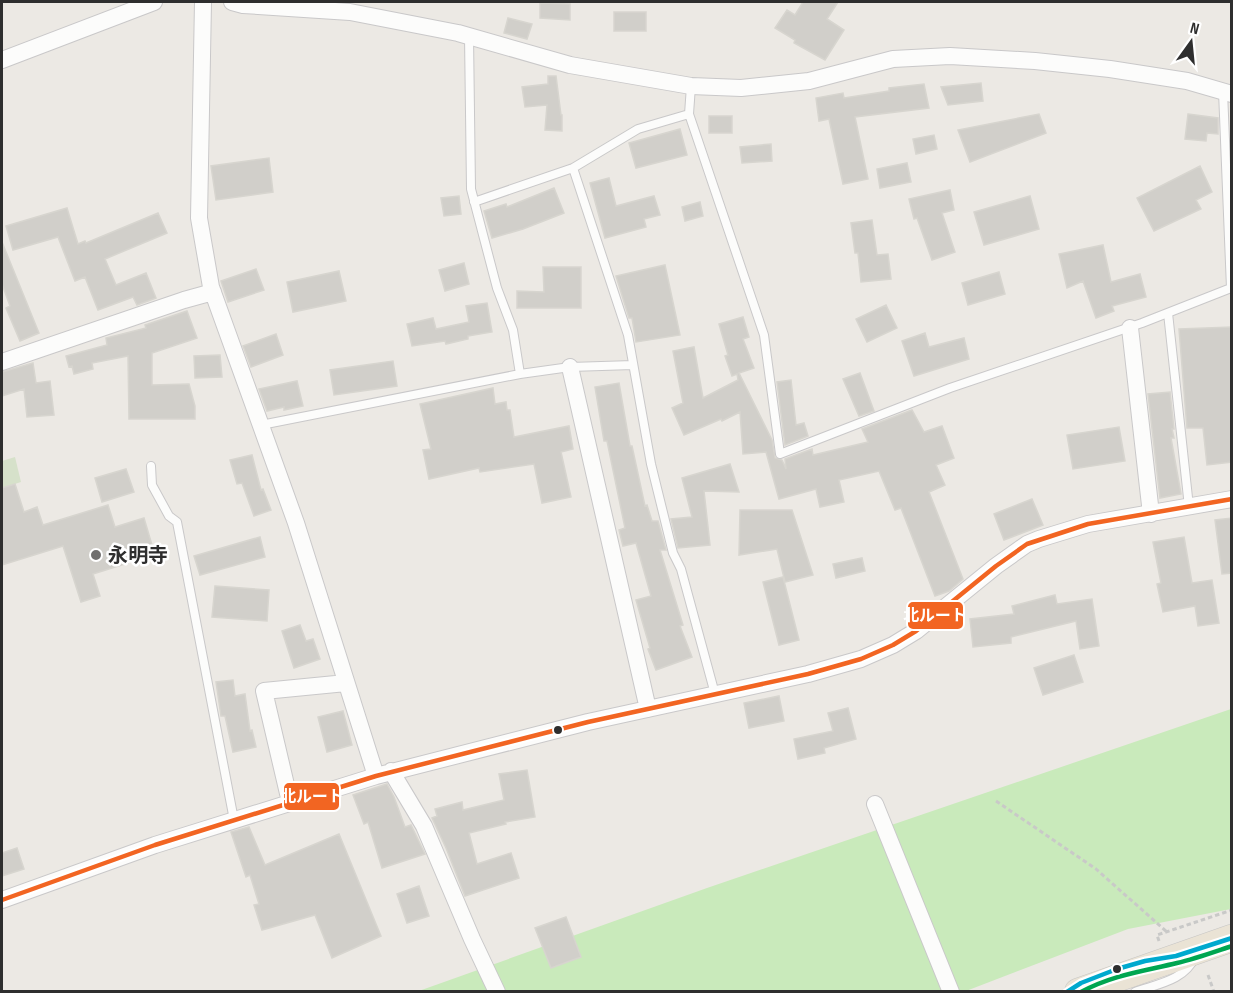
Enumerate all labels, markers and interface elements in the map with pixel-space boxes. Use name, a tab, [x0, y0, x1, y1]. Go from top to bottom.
north arrow	[1161, 12, 1221, 72]
text: N	[1188, 19, 1201, 39]
place label: 永明寺	[108, 544, 168, 568]
marker: 永明寺	[89, 548, 103, 562]
line badge: 北ルート	[907, 601, 964, 630]
text: 北ルート	[903, 607, 967, 626]
unlabelled marker	[552, 724, 564, 736]
line badge: 北ルート	[283, 782, 340, 811]
text: 北ルート	[280, 788, 344, 807]
unlabelled marker	[1111, 963, 1123, 975]

